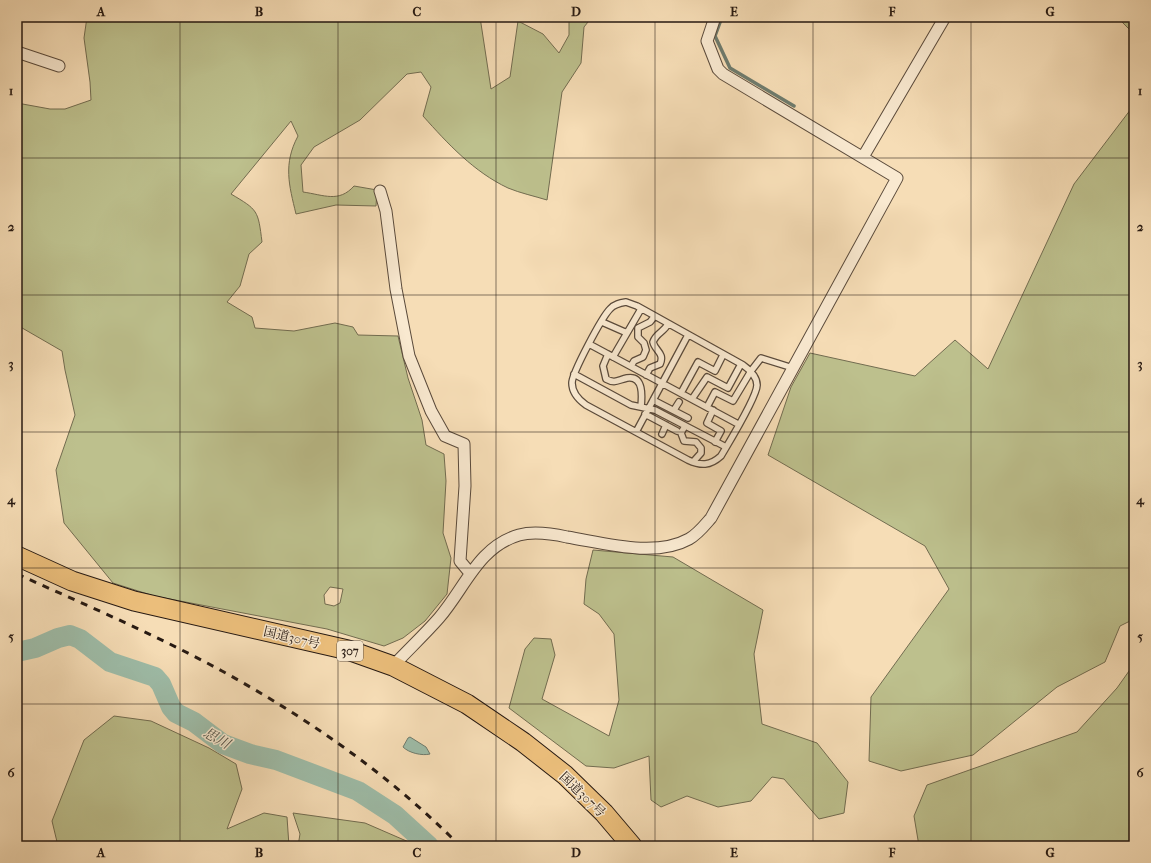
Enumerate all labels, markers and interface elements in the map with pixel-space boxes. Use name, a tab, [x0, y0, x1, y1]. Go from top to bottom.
text: A	[96, 4, 106, 19]
text: B	[255, 4, 264, 19]
text: C	[413, 4, 422, 19]
text: D	[571, 4, 581, 19]
text: E	[730, 4, 738, 19]
text: F	[888, 4, 896, 19]
text: G	[1045, 4, 1055, 19]
text: 1	[9, 83, 14, 98]
text: 1	[1138, 83, 1143, 98]
text: 2	[8, 219, 15, 234]
text: 2	[1137, 219, 1144, 234]
text: 3	[8, 356, 14, 372]
text: 3	[1137, 356, 1143, 372]
text: 4	[6, 492, 16, 508]
text: 4	[1135, 492, 1145, 508]
street label: 国道307号	[262, 624, 322, 651]
text: 5	[8, 629, 14, 644]
text: 5	[1137, 629, 1143, 644]
road number: 307	[337, 641, 363, 661]
water label: 思川	[200, 724, 235, 754]
text: 6	[7, 765, 15, 780]
text: 6	[1136, 765, 1144, 780]
street label: 国道307号	[557, 769, 609, 820]
text: A	[96, 845, 106, 860]
text: B	[255, 845, 264, 860]
text: C	[413, 845, 422, 860]
text: D	[571, 845, 581, 860]
text: E	[730, 845, 738, 860]
text: F	[888, 845, 896, 860]
text: G	[1045, 845, 1055, 860]

